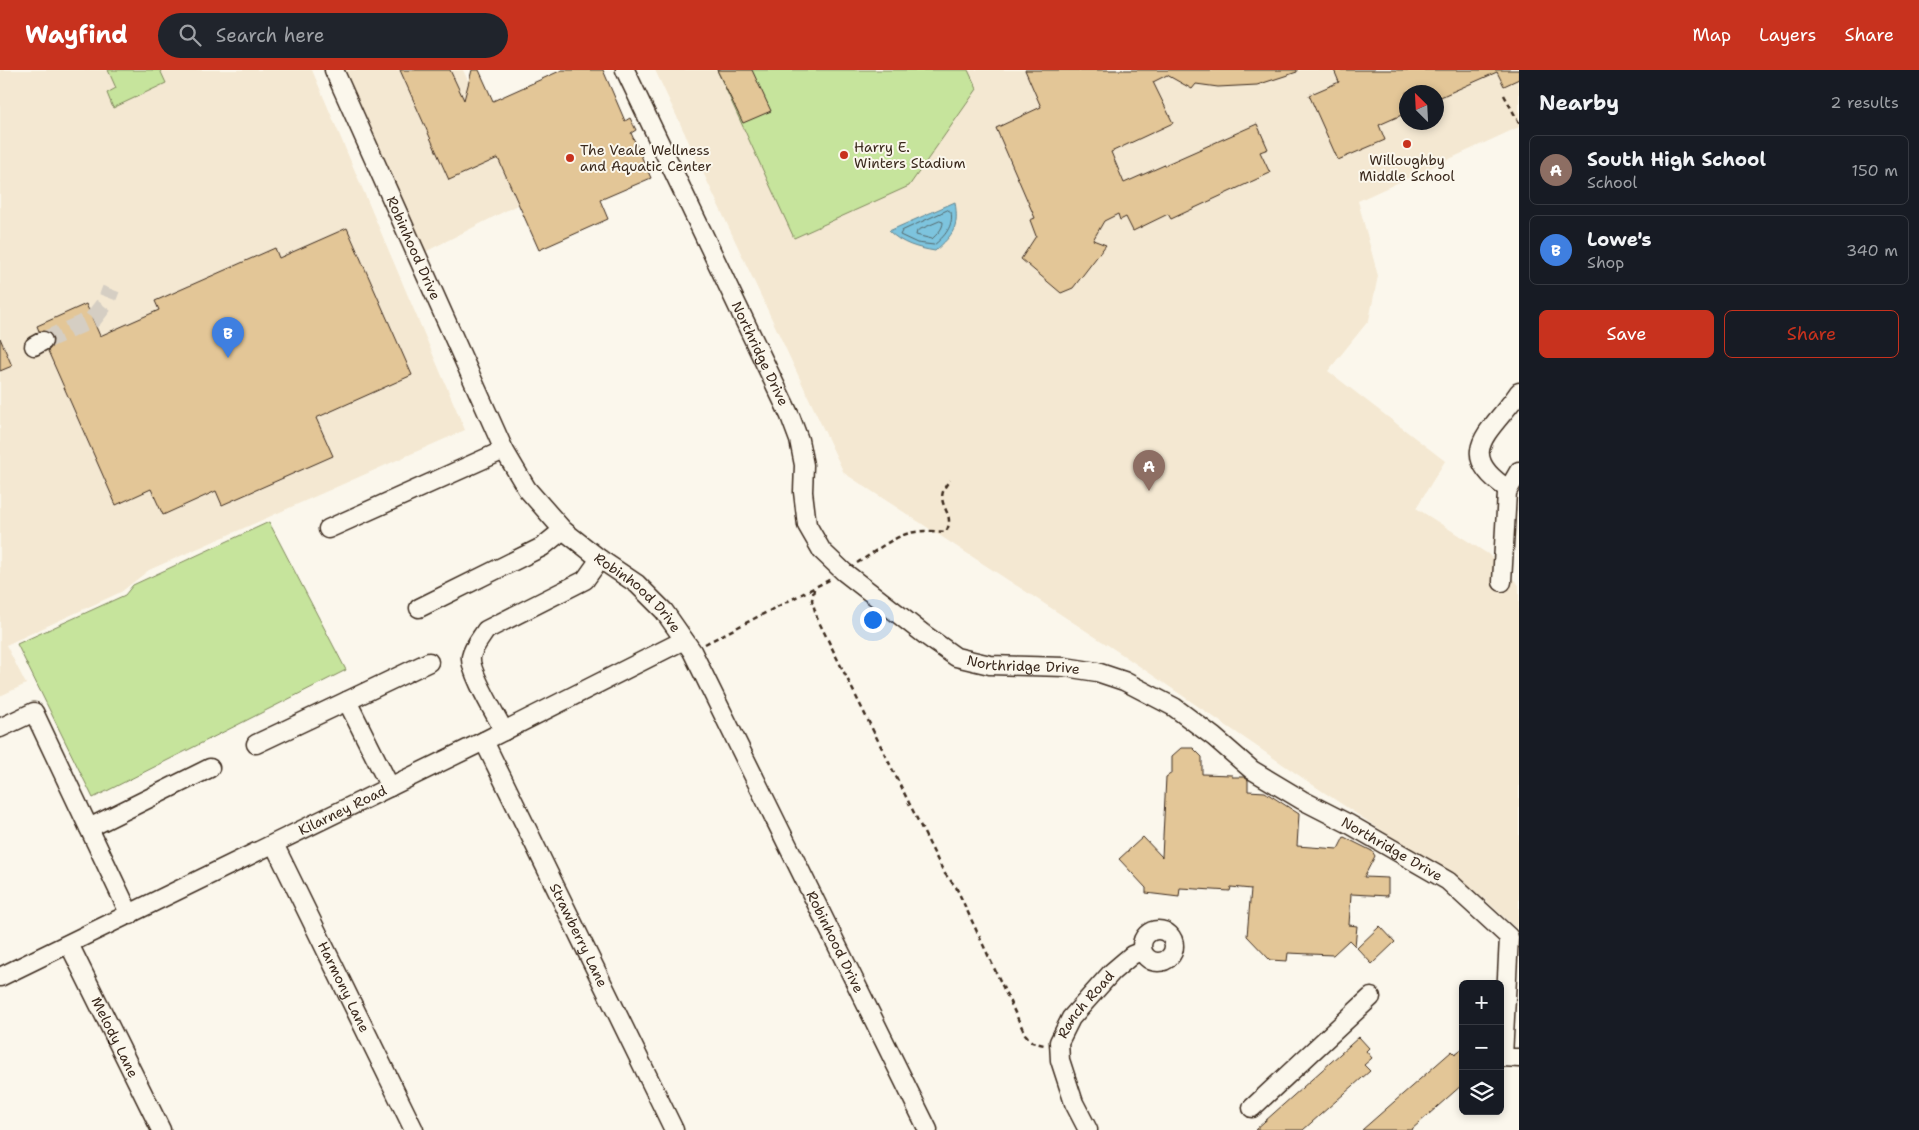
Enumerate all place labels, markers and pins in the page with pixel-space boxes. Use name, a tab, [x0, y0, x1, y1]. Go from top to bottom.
place label: Harry E. Winters Stadium	[854, 138, 966, 172]
marker: Willoughby Middle School	[1401, 138, 1413, 150]
place label: The Veale Wellness and Aquatic Center	[580, 141, 712, 175]
marker: Harry E. Winters Stadium	[838, 149, 850, 161]
place label: Willoughby Middle School	[1359, 151, 1456, 185]
marker: The Veale Wellness and Aquatic Center	[564, 152, 576, 164]
pin: B	[212, 317, 244, 358]
pin: A	[1133, 450, 1165, 491]

